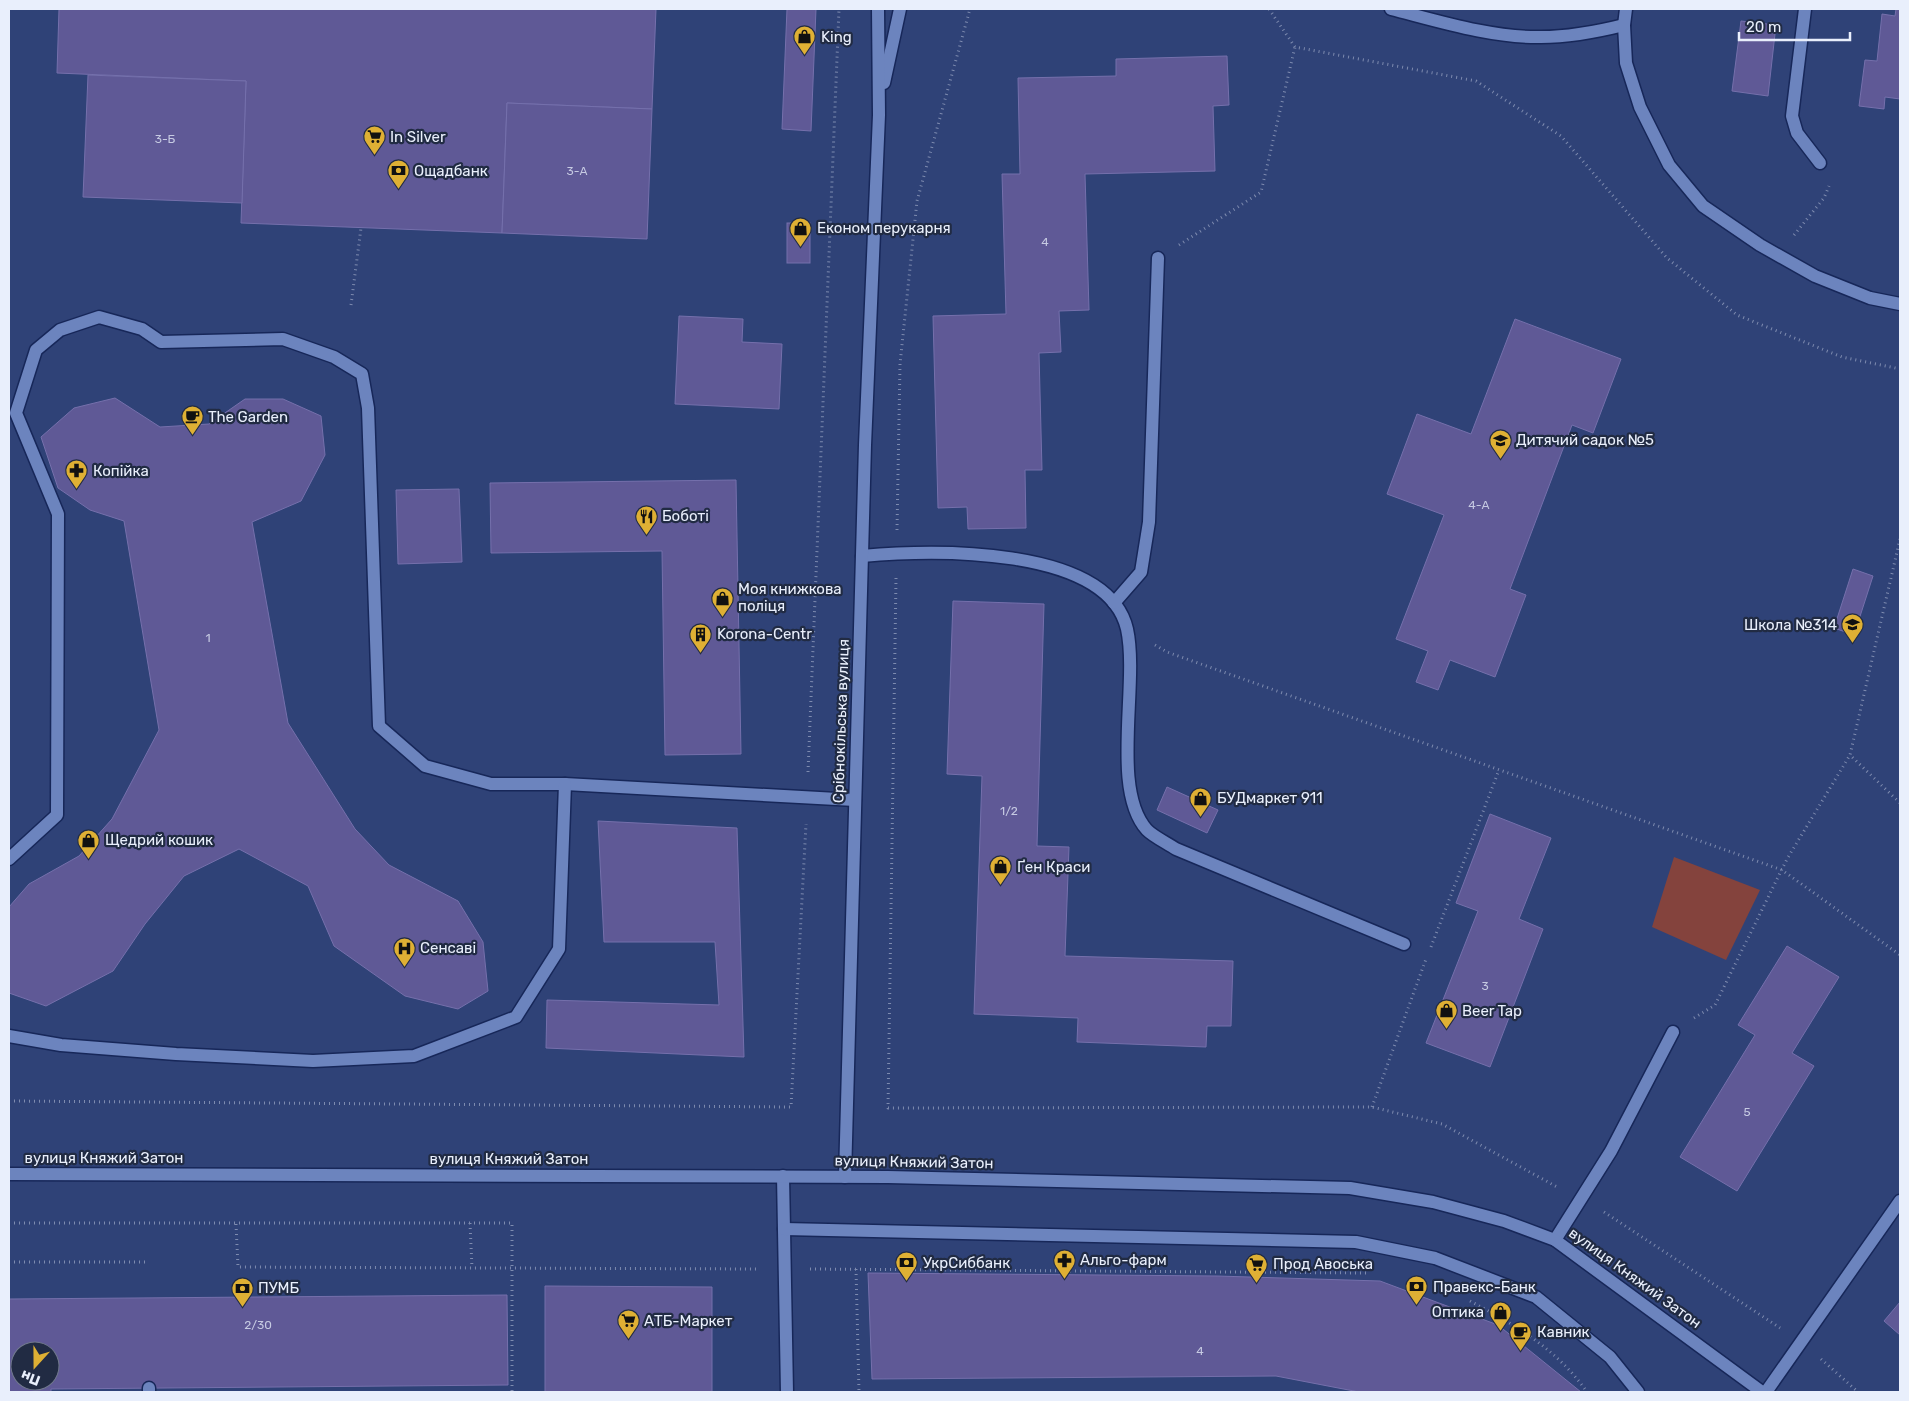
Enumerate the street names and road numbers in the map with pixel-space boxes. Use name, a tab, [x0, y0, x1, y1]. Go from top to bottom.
street label: Срібнокільська вулиця	[829, 639, 853, 803]
street label: вулиця Княжий Затон	[25, 1149, 184, 1167]
street label: вулиця Княжий Затон	[430, 1150, 589, 1168]
street label: вулиця Княжий Затон	[834, 1152, 994, 1172]
street label: вулиця Княжий Затон	[1565, 1224, 1705, 1332]

